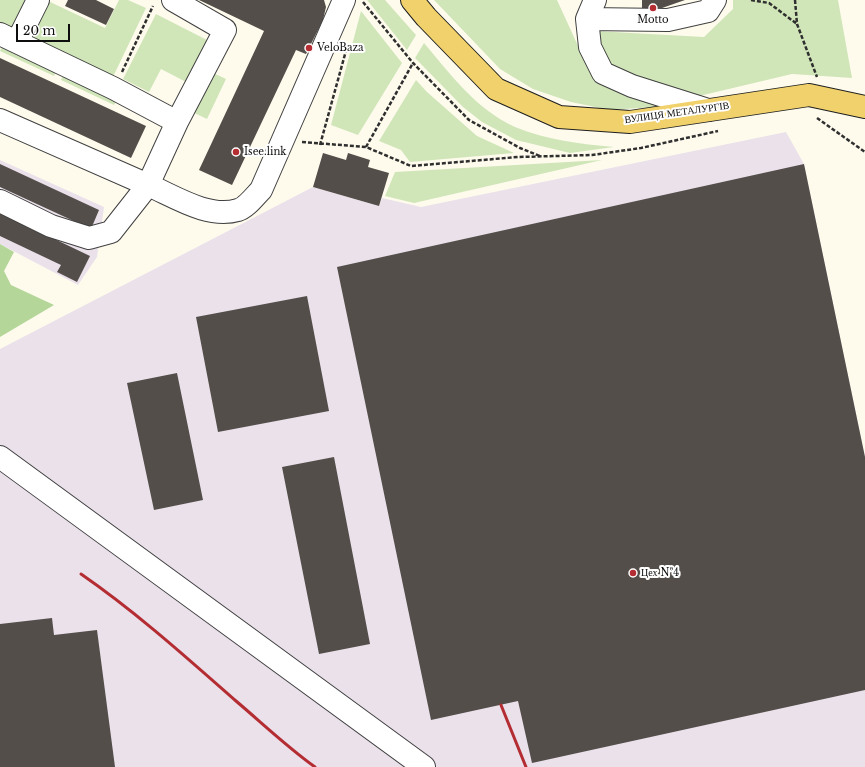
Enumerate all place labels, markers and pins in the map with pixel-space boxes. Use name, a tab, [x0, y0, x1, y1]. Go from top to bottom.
marker: Motto	[648, 3, 658, 13]
place label: Motto	[637, 14, 669, 26]
place label: VeloBaza	[317, 42, 364, 54]
marker: VeloBaza	[304, 43, 314, 53]
place label: Isee.link	[244, 146, 286, 158]
marker: Isee.link	[231, 147, 241, 157]
place label: Цех №4	[641, 567, 679, 579]
marker: Цех №4	[628, 568, 638, 578]

